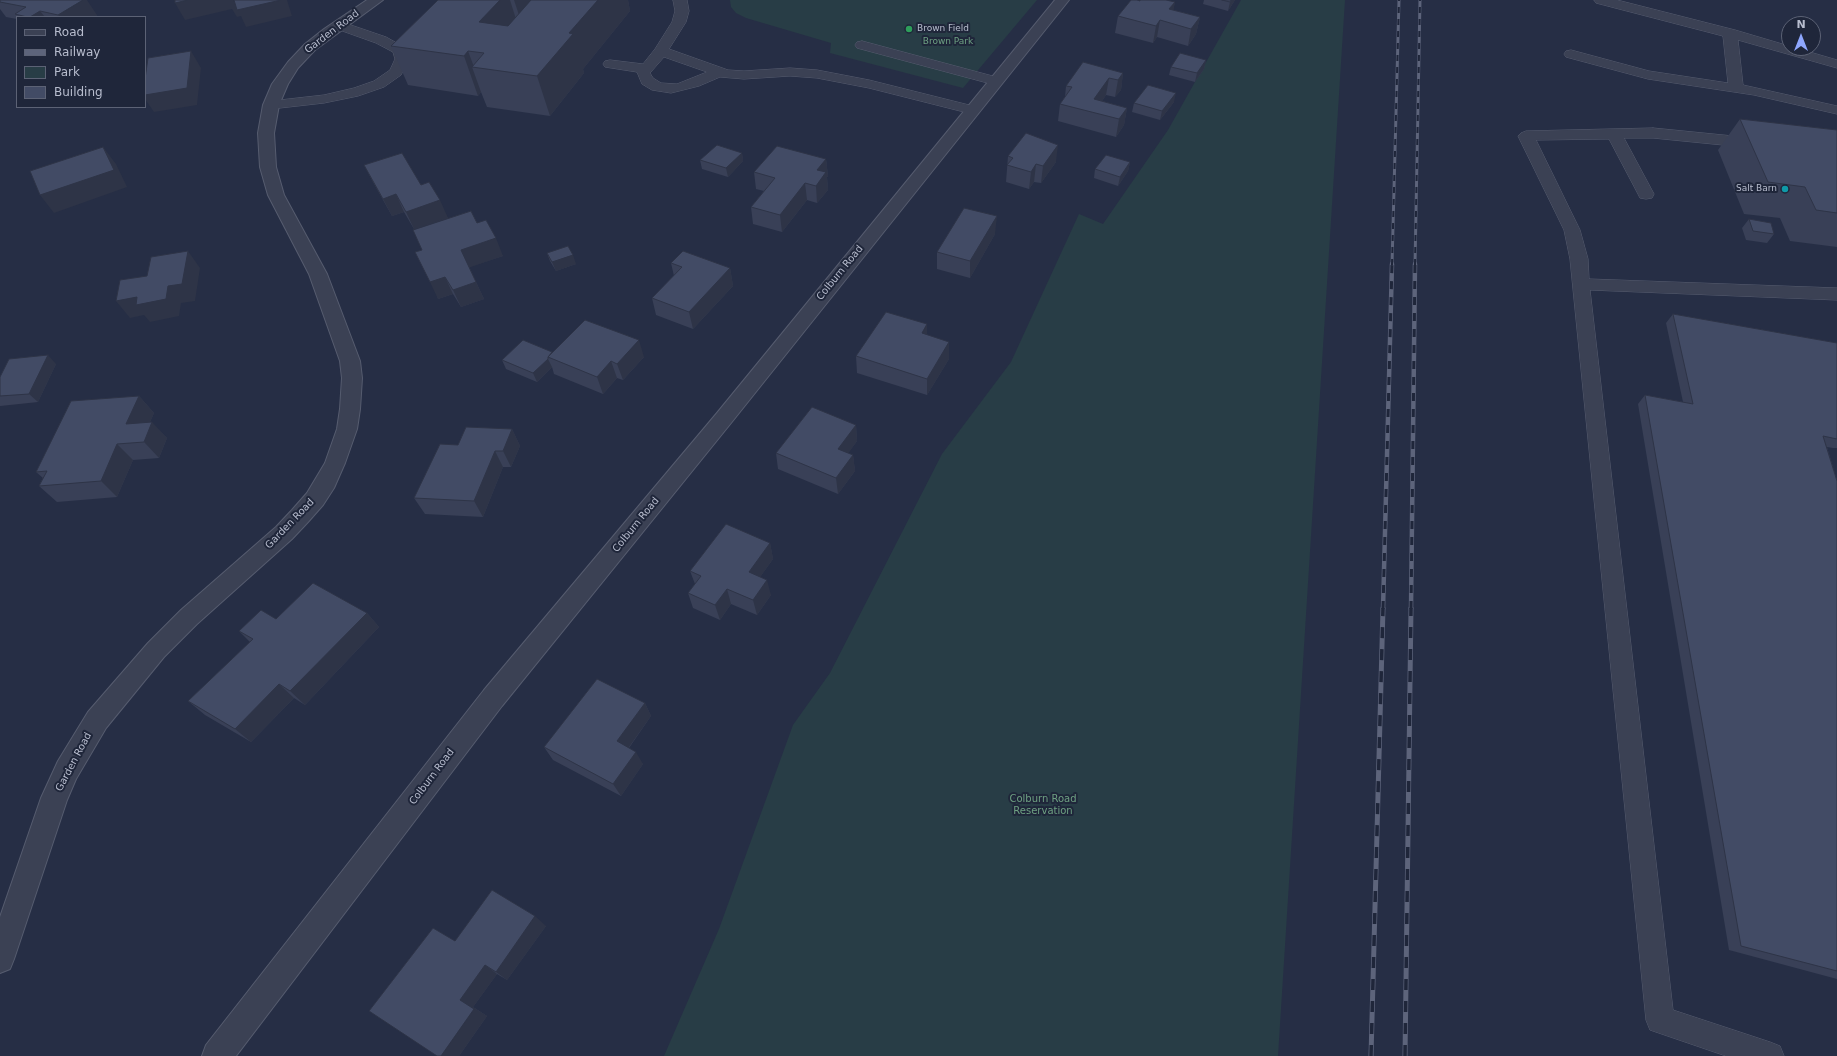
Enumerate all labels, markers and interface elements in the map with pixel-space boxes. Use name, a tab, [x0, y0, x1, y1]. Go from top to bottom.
street label: Garden Road	[302, 8, 362, 56]
legend	[16, 16, 146, 108]
north arrow	[1781, 16, 1821, 56]
text: N	[1796, 18, 1806, 31]
marker: Brown Field	[904, 24, 914, 34]
place label: Brown Field	[917, 24, 969, 34]
text: Road	[54, 25, 84, 39]
park label: Brown Park	[923, 37, 973, 47]
text: Railway	[54, 45, 100, 59]
text: Park	[54, 65, 80, 79]
text: Building	[54, 85, 103, 99]
place label: Salt Barn	[1736, 184, 1777, 194]
marker: Salt Barn	[1780, 184, 1790, 194]
street label: Colburn Road	[814, 243, 866, 303]
street label: Colburn Road	[610, 495, 662, 555]
street label: Garden Road	[263, 496, 317, 552]
street label: Garden Road	[53, 731, 95, 793]
street label: Colburn Road	[407, 747, 457, 807]
park label: Colburn Road Reservation	[1009, 793, 1077, 816]

